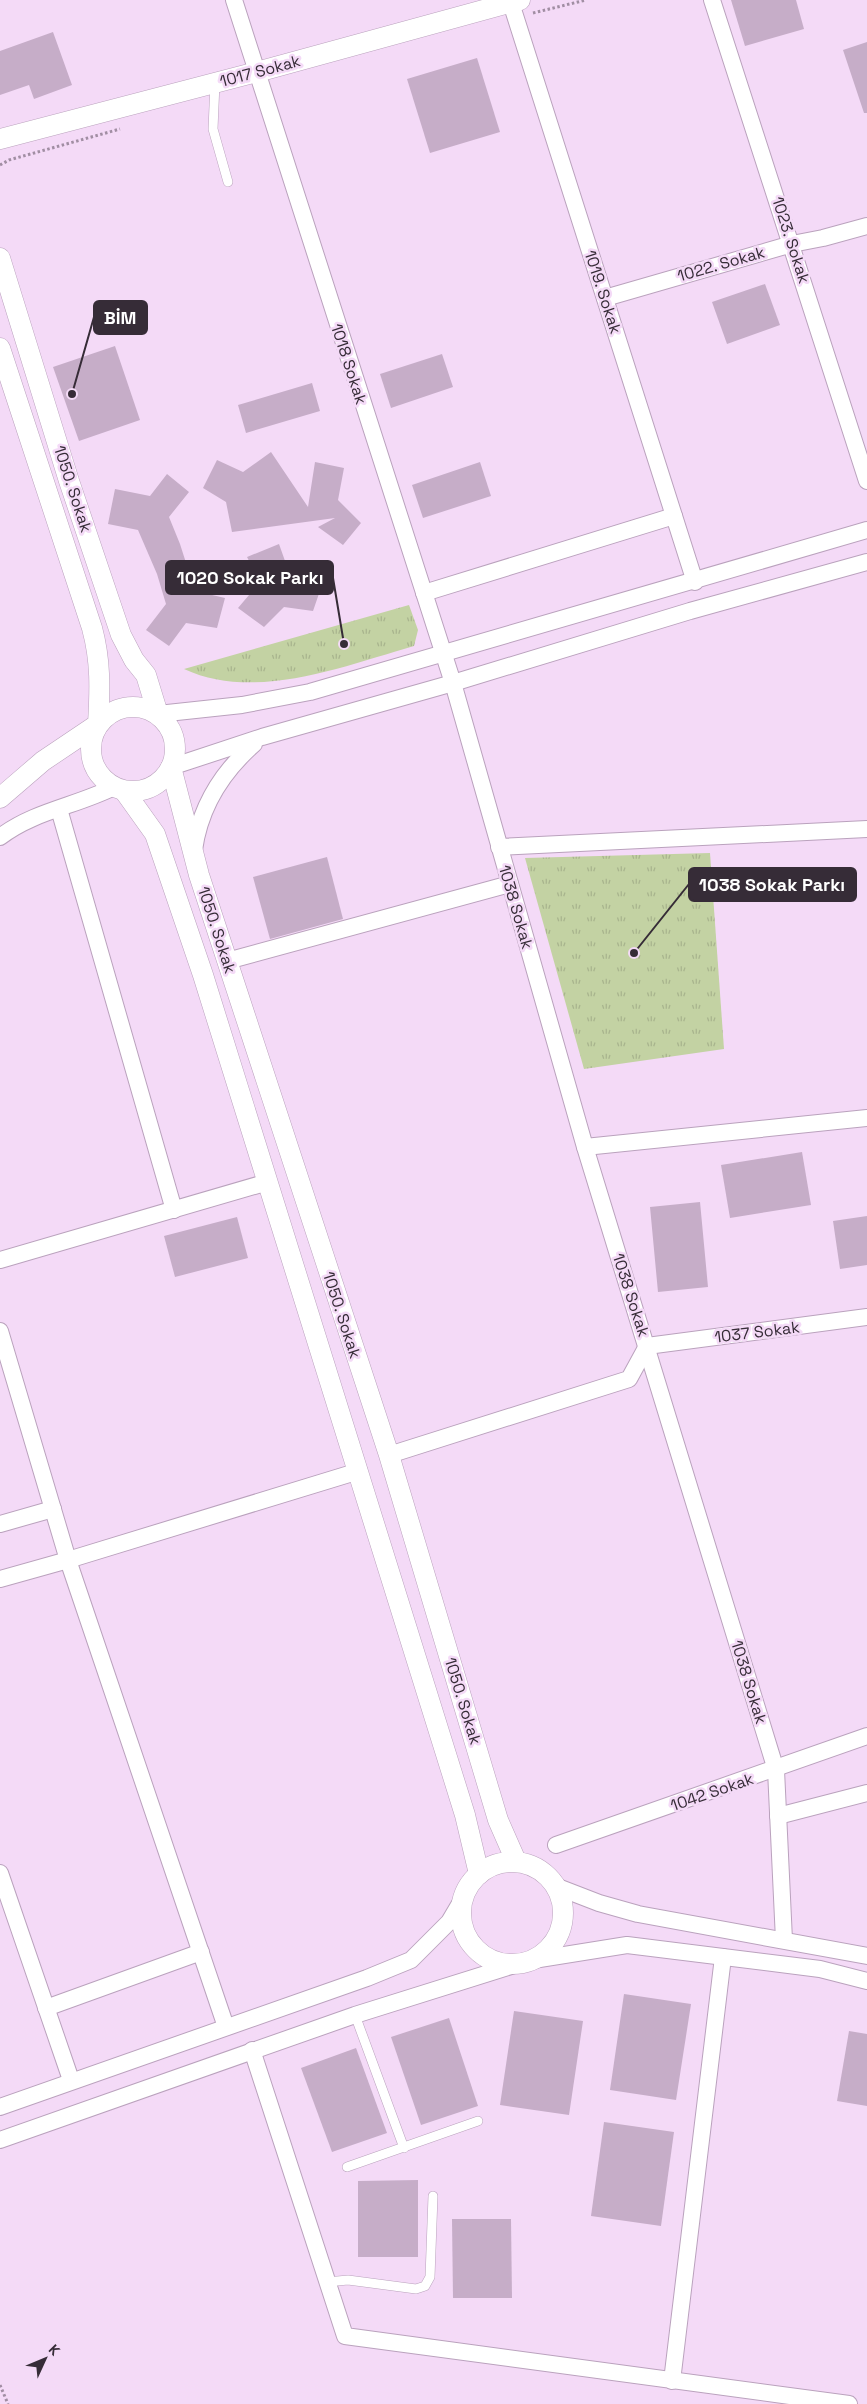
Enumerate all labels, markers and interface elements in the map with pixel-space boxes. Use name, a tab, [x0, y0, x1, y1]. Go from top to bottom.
street label: 1017 Sokak	[217, 50, 303, 92]
street label: 1023. Sokak	[767, 194, 815, 286]
street label: 1022. Sokak	[675, 241, 767, 286]
street label: 1019. Sokak	[580, 247, 627, 337]
callout: BİM	[94, 301, 147, 334]
text: BİM	[104, 306, 136, 329]
street label: 1018 Sokak	[326, 321, 372, 407]
street label: 1050. Sokak	[49, 443, 97, 535]
callout: 1020 Sokak Parkı	[166, 561, 333, 594]
text: 1020 Sokak Parkı	[177, 566, 323, 589]
street label: 1038 Sokak	[494, 862, 538, 952]
callout: 1038 Sokak Parkı	[689, 868, 856, 901]
text: 1038 Sokak Parkı	[699, 873, 845, 896]
street label: 1050. Sokak	[193, 884, 241, 976]
street label: 1038 Sokak	[608, 1251, 654, 1340]
street label: 1050. Sokak	[318, 1269, 366, 1361]
street label: 1037 Sokak	[713, 1316, 801, 1348]
street label: 1038 Sokak	[726, 1638, 772, 1727]
street label: 1050. Sokak	[440, 1655, 486, 1748]
street label: 1042 Sokak	[668, 1768, 757, 1816]
north arrow	[20, 2334, 70, 2384]
text: K	[45, 2341, 64, 2360]

